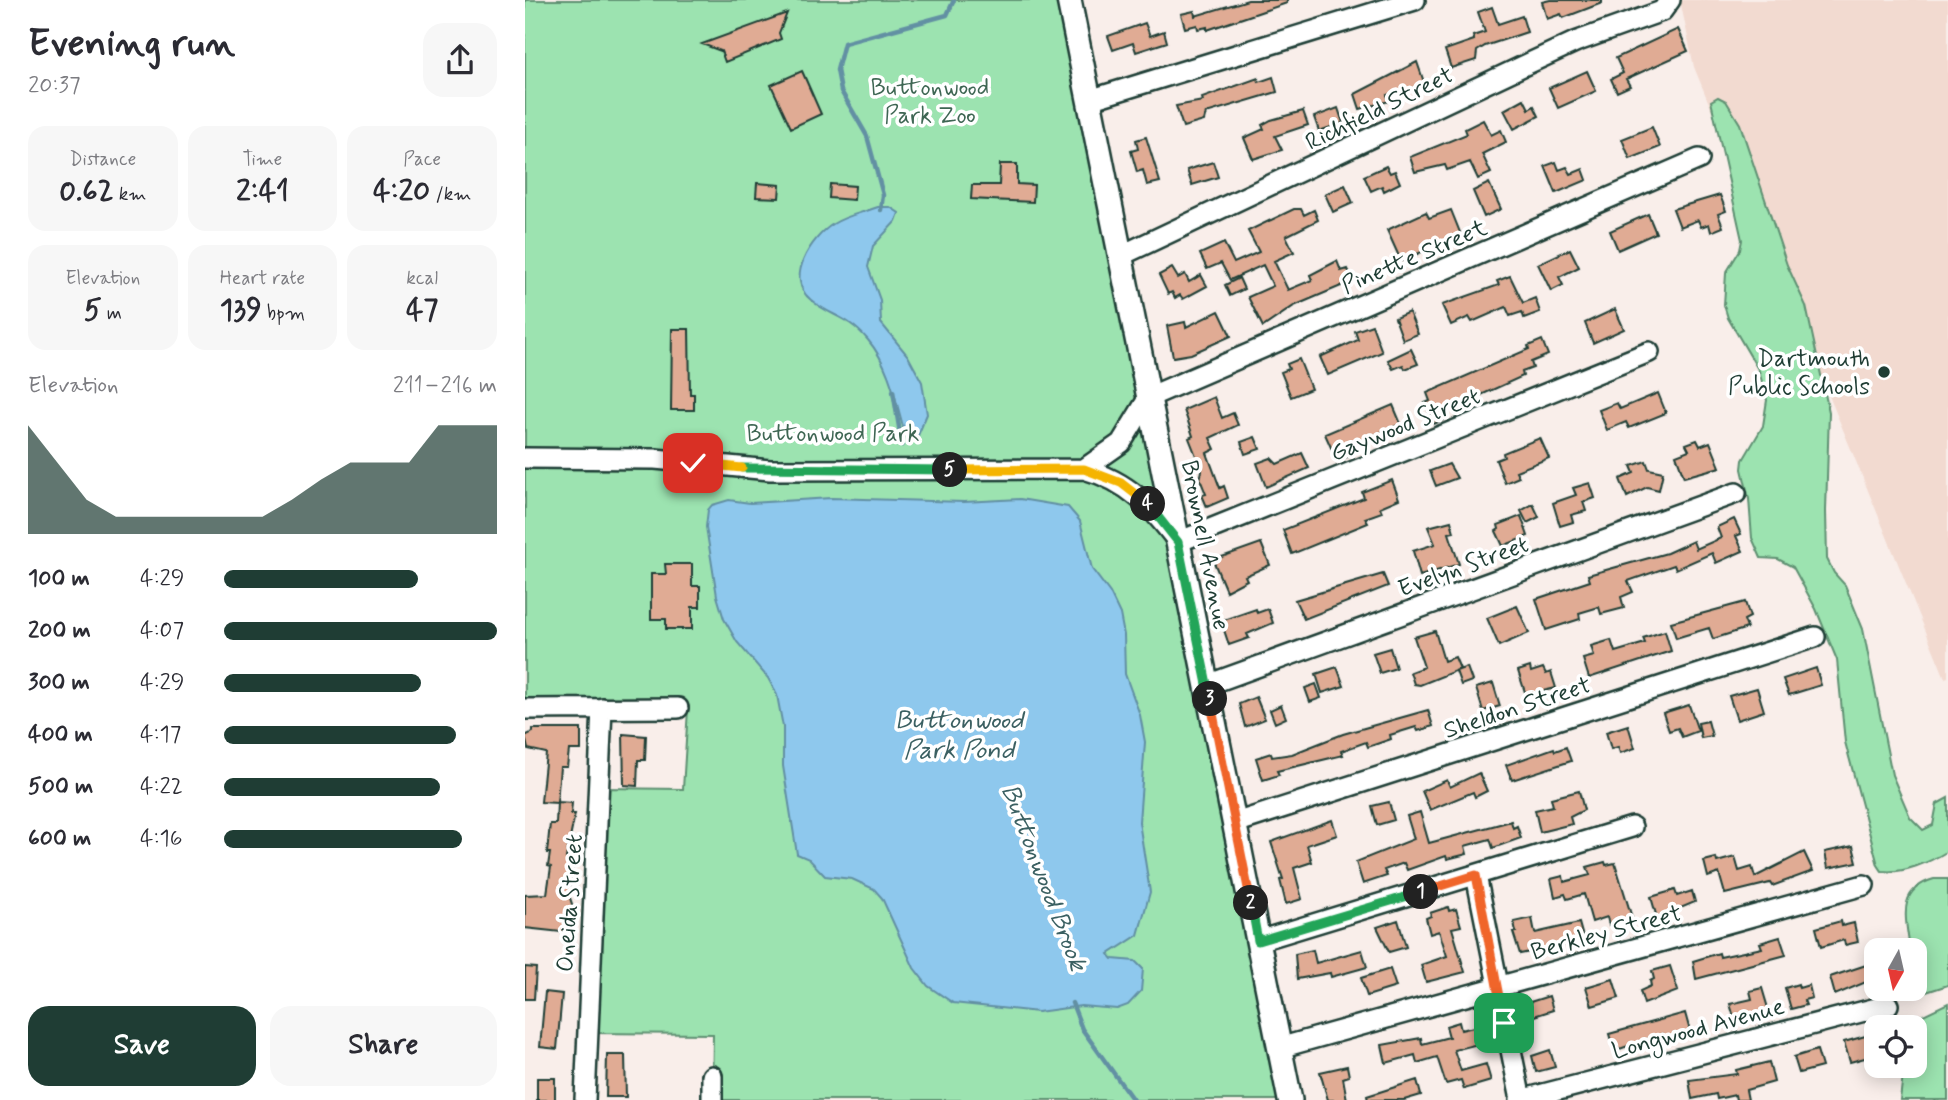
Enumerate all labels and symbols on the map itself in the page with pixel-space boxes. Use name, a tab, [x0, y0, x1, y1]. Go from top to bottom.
street label: Richfield Street	[1300, 60, 1459, 159]
park label: Buttonwood Park Zoo	[871, 73, 989, 132]
street label: Pinette Street	[1337, 213, 1492, 302]
place label: Dartmouth Public Schools	[1728, 344, 1870, 403]
marker: Dartmouth Public Schools	[1876, 364, 1892, 380]
street label: Gaywood Street	[1326, 381, 1485, 470]
park label: Buttonwood Park	[747, 419, 920, 450]
pin	[663, 433, 723, 493]
pin: 5	[933, 452, 967, 488]
street label: Brownell Avenue	[1173, 458, 1236, 633]
pin: 4	[1131, 486, 1165, 522]
street label: Evelyn Street	[1394, 529, 1533, 605]
street label: Sheldon Street	[1440, 670, 1595, 747]
pin: 3	[1193, 682, 1227, 716]
water label: Buttonwood Park Pond	[895, 704, 1026, 768]
water label: Buttonwood Brook	[992, 780, 1095, 978]
street label: Oneida Street	[550, 833, 591, 973]
pin: 1	[1403, 874, 1439, 910]
pin: 2	[1233, 886, 1269, 920]
street label: Berkley Street	[1528, 898, 1685, 968]
north arrow	[1864, 938, 1927, 1001]
street label: Longwood Avenue	[1609, 991, 1789, 1069]
pin	[1474, 993, 1534, 1053]

